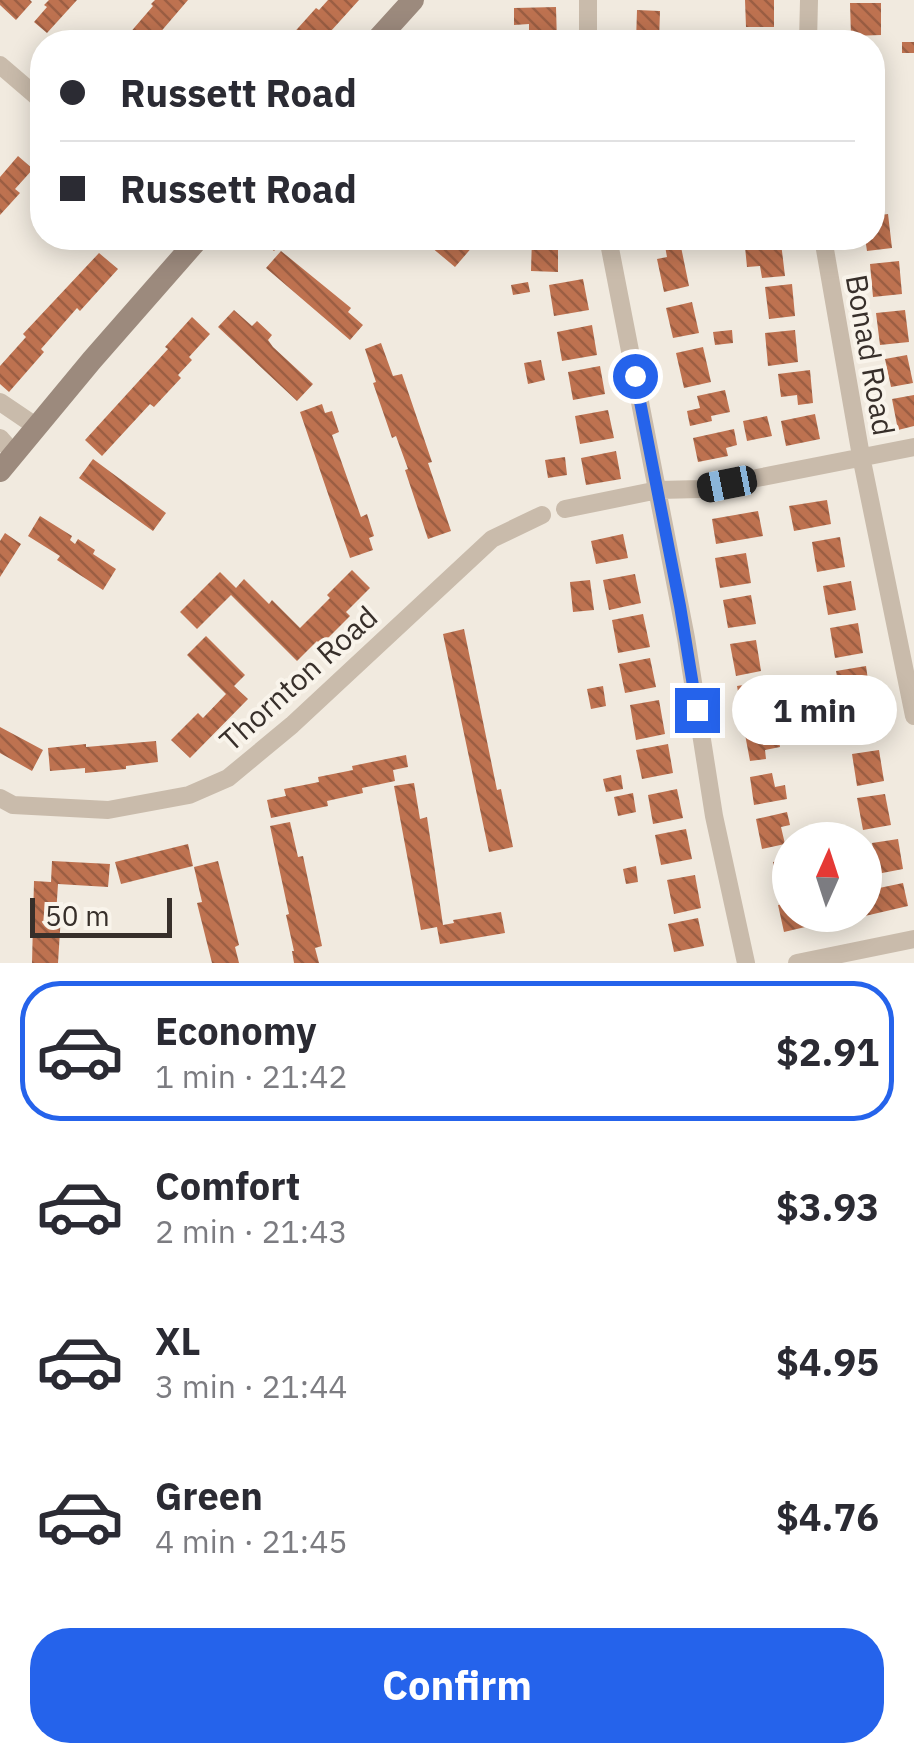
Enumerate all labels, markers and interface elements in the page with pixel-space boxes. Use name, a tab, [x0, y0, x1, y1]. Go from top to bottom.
text: Russett Road	[120, 68, 357, 117]
text: Russett Road	[120, 164, 357, 213]
street label: Bonad Road	[838, 271, 904, 439]
route start	[613, 354, 658, 399]
car	[695, 464, 759, 504]
street label: Thornton Road	[211, 597, 385, 759]
callout: 1 min	[732, 675, 897, 745]
route end	[675, 688, 720, 733]
text: 1 min	[773, 689, 856, 731]
north arrow	[772, 822, 882, 932]
map controls	[772, 822, 882, 932]
scale bar	[30, 893, 172, 938]
text: 50 m	[45, 897, 110, 934]
icon: car	[35, 1006, 125, 1096]
text: Economy	[155, 1006, 317, 1055]
text: $2.91	[776, 1027, 879, 1076]
text: 1 min · 21:42	[155, 1055, 348, 1097]
icon: car	[35, 1161, 125, 1251]
text: Comfort	[155, 1161, 300, 1210]
text: $3.93	[776, 1182, 879, 1231]
text: 2 min · 21:43	[155, 1210, 348, 1252]
icon: car	[35, 1316, 125, 1406]
text: XL	[155, 1316, 201, 1365]
text: $4.95	[776, 1337, 879, 1386]
text: 3 min · 21:44	[155, 1365, 348, 1407]
icon: car	[35, 1471, 125, 1561]
text: Green	[155, 1471, 263, 1520]
text: $4.76	[776, 1492, 879, 1541]
text: 4 min · 21:45	[155, 1520, 348, 1562]
button: Confirm	[30, 1628, 884, 1743]

